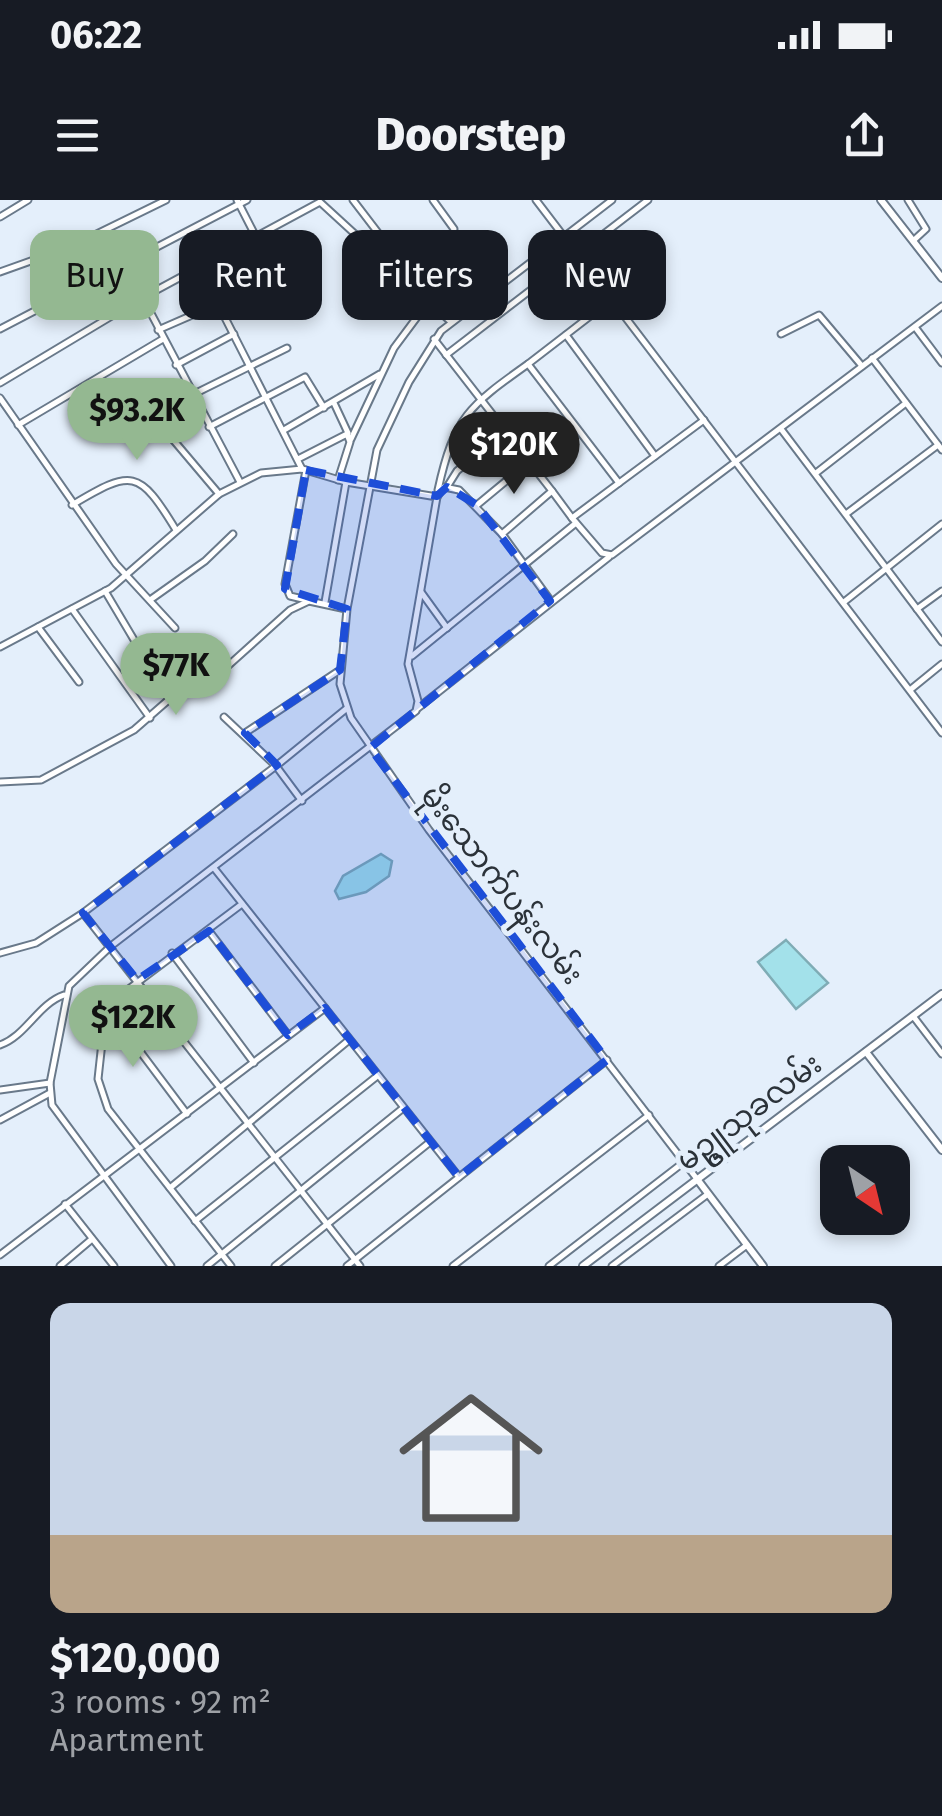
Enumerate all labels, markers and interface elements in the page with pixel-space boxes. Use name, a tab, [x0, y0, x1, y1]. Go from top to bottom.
text: 06:22	[50, 12, 142, 58]
icon: menu	[50, 108, 105, 163]
text: Doorstep	[376, 108, 566, 162]
icon: share	[837, 108, 892, 163]
chip: Buy	[30, 230, 159, 320]
chip: Rent	[179, 230, 322, 320]
chip: Filters	[342, 230, 508, 320]
chip: New	[528, 230, 666, 320]
pin: $93.2K	[56, 378, 218, 463]
text: $93.2K	[89, 391, 185, 429]
pin: $120K	[444, 412, 584, 497]
text: $120K	[471, 425, 557, 463]
pin: $77K	[117, 633, 235, 718]
text: $77K	[142, 646, 210, 684]
street label: မိုးသောက်ပန်းလမ်း	[408, 776, 594, 996]
pin: $122K	[63, 985, 203, 1070]
text: $122K	[91, 998, 175, 1036]
street label: မဥ္ဇူသုခလမ်း	[667, 1043, 833, 1184]
north arrow	[820, 1145, 910, 1235]
map controls	[820, 1145, 910, 1235]
icon: home	[381, 1368, 561, 1548]
text: $120,000	[50, 1633, 221, 1683]
text: 3 rooms · 92 m²	[50, 1683, 271, 1721]
text: Apartment	[50, 1721, 204, 1759]

